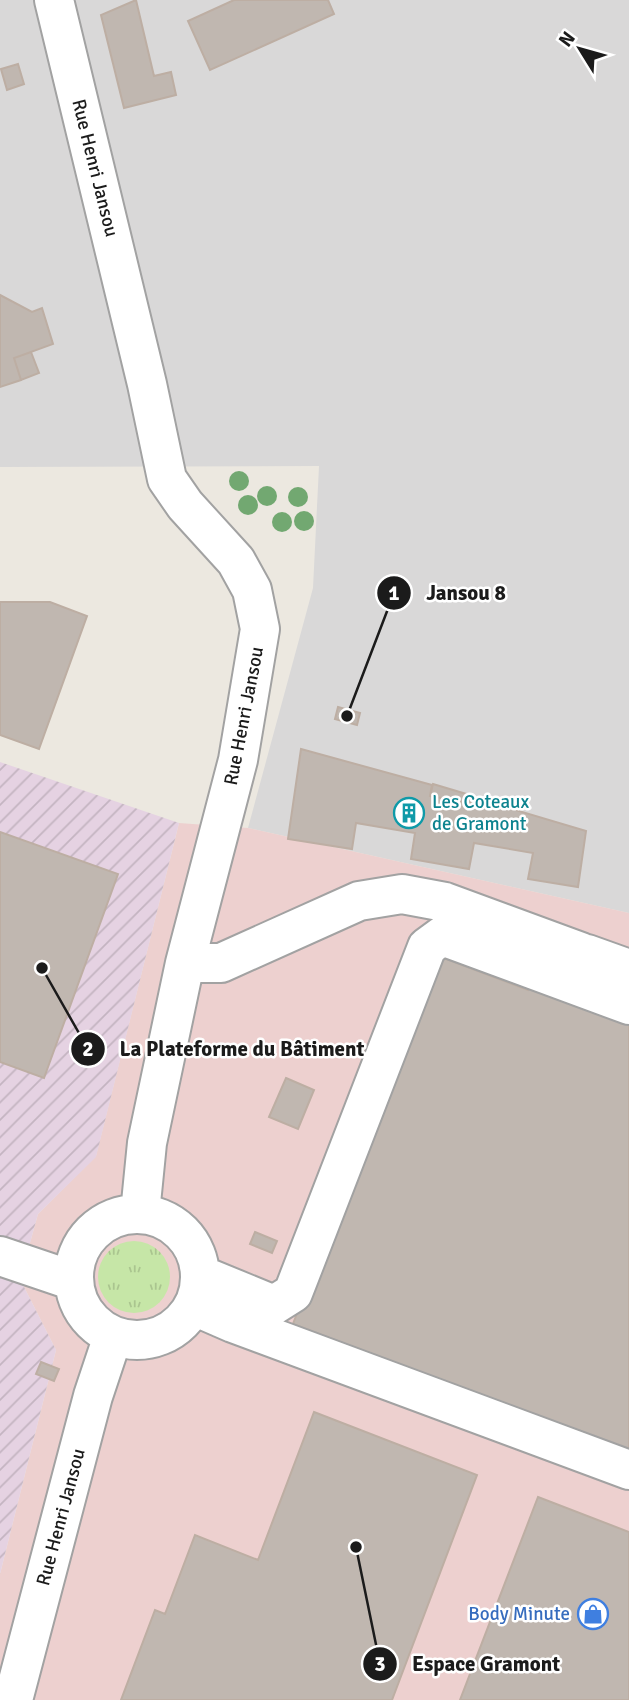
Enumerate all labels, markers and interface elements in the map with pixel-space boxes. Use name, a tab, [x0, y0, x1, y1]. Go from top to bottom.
north arrow	[545, 14, 615, 84]
text: N	[554, 27, 581, 52]
street label: Rue Henri Jansou	[66, 97, 124, 239]
callout: Jansou 8	[377, 572, 519, 614]
text: 1	[388, 580, 400, 606]
text: Jansou 8	[426, 580, 506, 606]
street label: Rue Henri Jansou	[219, 645, 269, 787]
place label: Les Coteaux de Gramont	[432, 790, 529, 836]
building icon: Les Coteaux de Gramont	[392, 796, 426, 830]
callout: La Plateforme du Bâtiment	[70, 1028, 378, 1070]
text: 2	[82, 1036, 94, 1062]
text: La Plateforme du Bâtiment	[120, 1036, 365, 1062]
street label: Rue Henri Jansou	[31, 1446, 91, 1588]
shop icon: Body Minute	[576, 1597, 610, 1631]
place label: Body Minute	[468, 1602, 570, 1626]
callout: Espace Gramont	[363, 1643, 574, 1685]
text: 3	[374, 1651, 386, 1677]
text: Espace Gramont	[412, 1651, 560, 1677]

